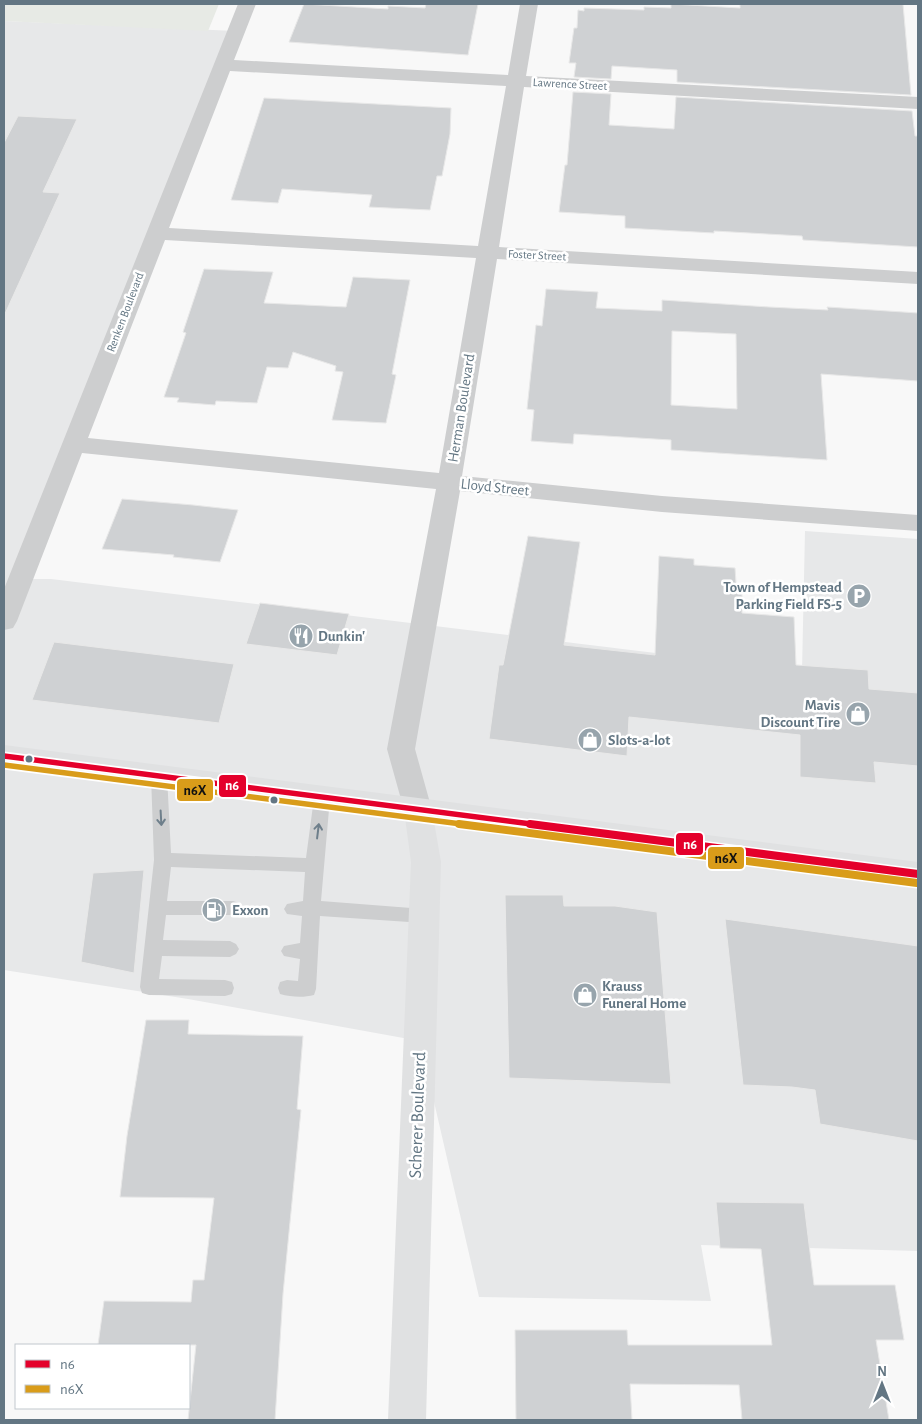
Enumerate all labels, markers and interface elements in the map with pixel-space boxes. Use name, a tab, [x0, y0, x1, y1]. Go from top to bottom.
street label: Lawrence Street	[533, 76, 608, 92]
street label: Foster Street	[508, 247, 567, 263]
street label: Renken Boulevard	[104, 271, 146, 353]
street label: Herman Boulevard	[446, 352, 478, 463]
street label: Lloyd Street	[460, 476, 530, 499]
place label: Town of Hempstead Parking Field FS-5	[723, 580, 842, 612]
parking icon: Town of Hempstead Parking Field FS-5	[846, 583, 872, 609]
restaurant icon: Dunkin'	[288, 623, 314, 649]
place label: Dunkin'	[318, 629, 365, 644]
place label: Mavis Discount Tire	[761, 698, 840, 730]
shop icon: Mavis Discount Tire	[845, 701, 871, 727]
shop icon: Slots-a-lot	[577, 727, 603, 753]
place label: Slots-a-lot	[608, 733, 670, 748]
unlabelled marker	[24, 754, 34, 764]
line badge: n6	[218, 774, 247, 798]
line badge: n6X	[176, 778, 214, 802]
text: n6	[225, 779, 239, 793]
text: n6X	[184, 784, 207, 798]
unlabelled marker	[269, 795, 279, 805]
one-way arrow	[156, 810, 165, 826]
one-way arrow	[313, 824, 323, 840]
line badge: n6	[675, 832, 704, 856]
text: n6	[683, 838, 697, 852]
line badge: n6X	[707, 846, 745, 870]
text: n6X	[715, 852, 738, 866]
fuel station icon: Exxon	[201, 897, 227, 923]
place label: Exxon	[232, 903, 269, 918]
place label: Krauss Funeral Home	[602, 979, 686, 1011]
shop icon: Krauss Funeral Home	[572, 982, 598, 1008]
street label: Scherer Boulevard	[407, 1052, 429, 1179]
legend	[15, 1344, 190, 1409]
text: n6	[60, 1357, 75, 1372]
north arrow	[857, 1359, 907, 1409]
text: N	[877, 1365, 887, 1379]
text: n6X	[60, 1382, 84, 1397]

